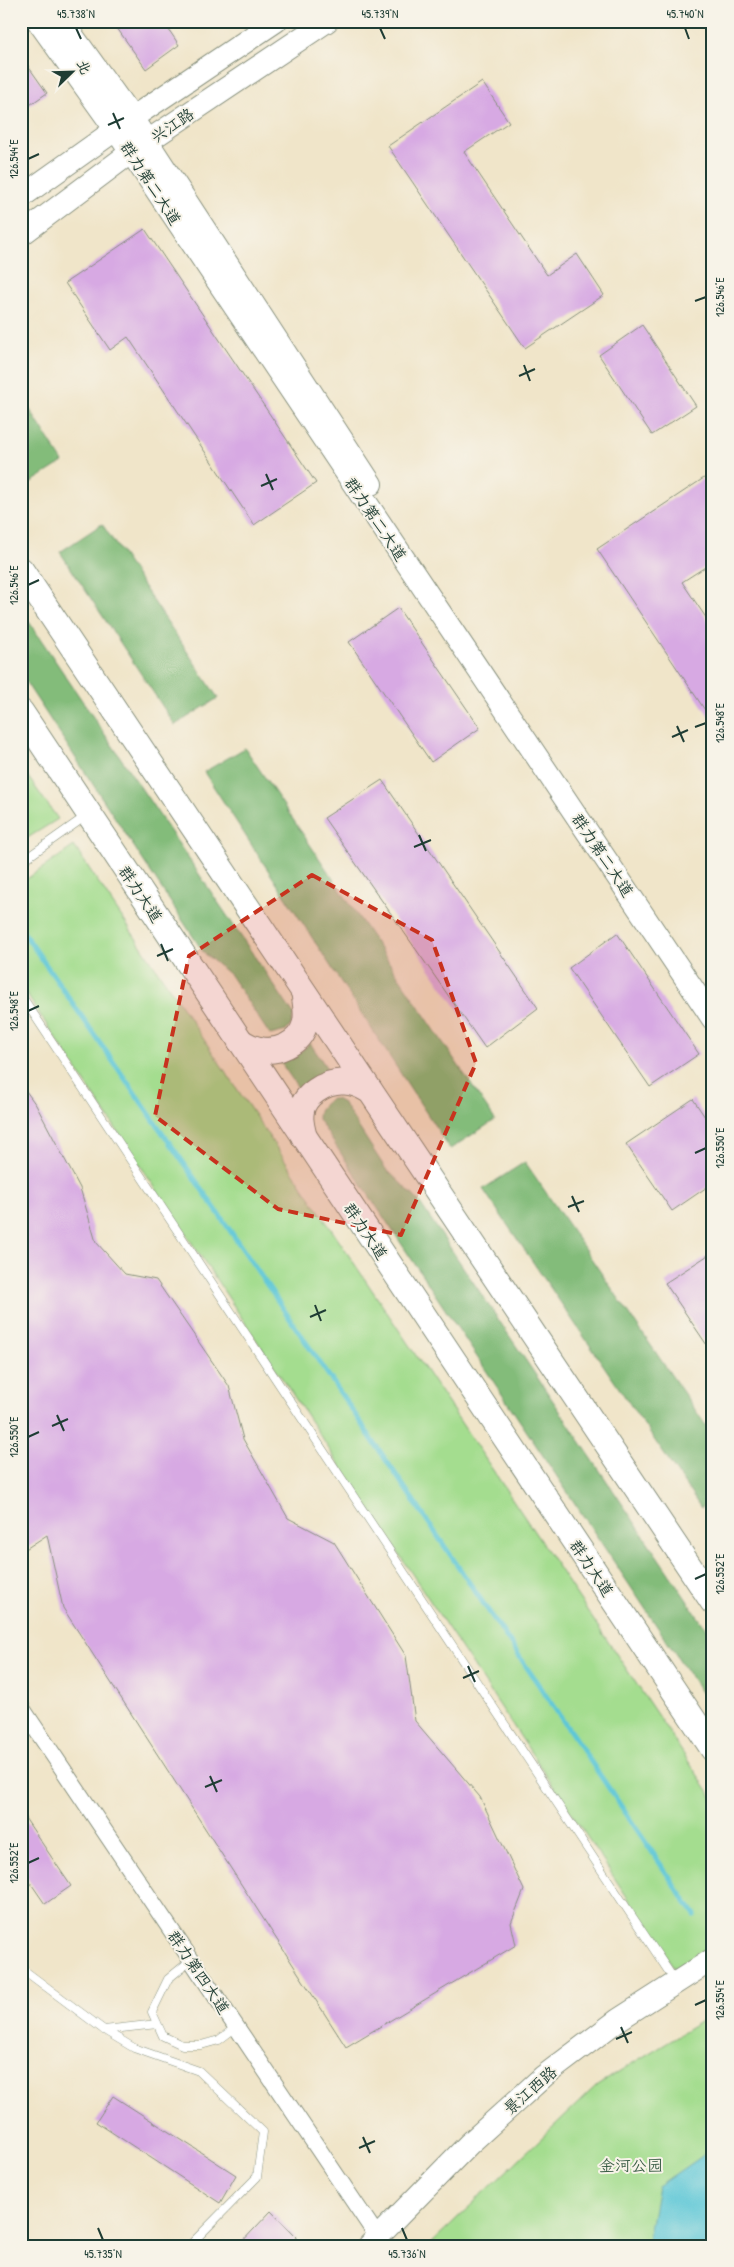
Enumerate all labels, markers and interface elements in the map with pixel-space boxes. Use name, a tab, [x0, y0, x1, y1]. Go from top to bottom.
text: 45.738°N	[57, 5, 95, 22]
text: 45.739°N	[361, 5, 399, 22]
text: 45.740°N	[666, 5, 704, 22]
north arrow	[48, 48, 98, 98]
text: 北	[73, 57, 96, 77]
street label: 兴江路	[146, 102, 198, 148]
street label: 群力第二大道	[116, 137, 186, 229]
text: 126.544°E	[5, 139, 22, 179]
text: 126.546°E	[711, 276, 728, 317]
street label: 群力第二大道	[340, 473, 412, 565]
text: 126.546°E	[5, 564, 22, 605]
text: 126.548°E	[711, 702, 728, 743]
street label: 群力第二大道	[567, 809, 639, 901]
street label: 群力大道	[114, 861, 168, 927]
text: 126.548°E	[5, 990, 22, 1031]
text: 126.550°E	[711, 1127, 728, 1168]
street label: 群力大道	[339, 1198, 393, 1264]
text: 126.550°E	[5, 1416, 22, 1457]
street label: 群力大道	[565, 1535, 619, 1601]
text: 126.552°E	[711, 1553, 728, 1595]
text: 126.552°E	[5, 1842, 22, 1884]
street label: 群力第四大道	[163, 1926, 235, 2018]
text: 126.554°E	[711, 1979, 728, 2020]
street label: 景江西路	[499, 2061, 561, 2119]
park label: 金河公园	[599, 2154, 663, 2176]
text: 45.735°N	[84, 2245, 122, 2262]
text: 45.736°N	[388, 2245, 426, 2262]

